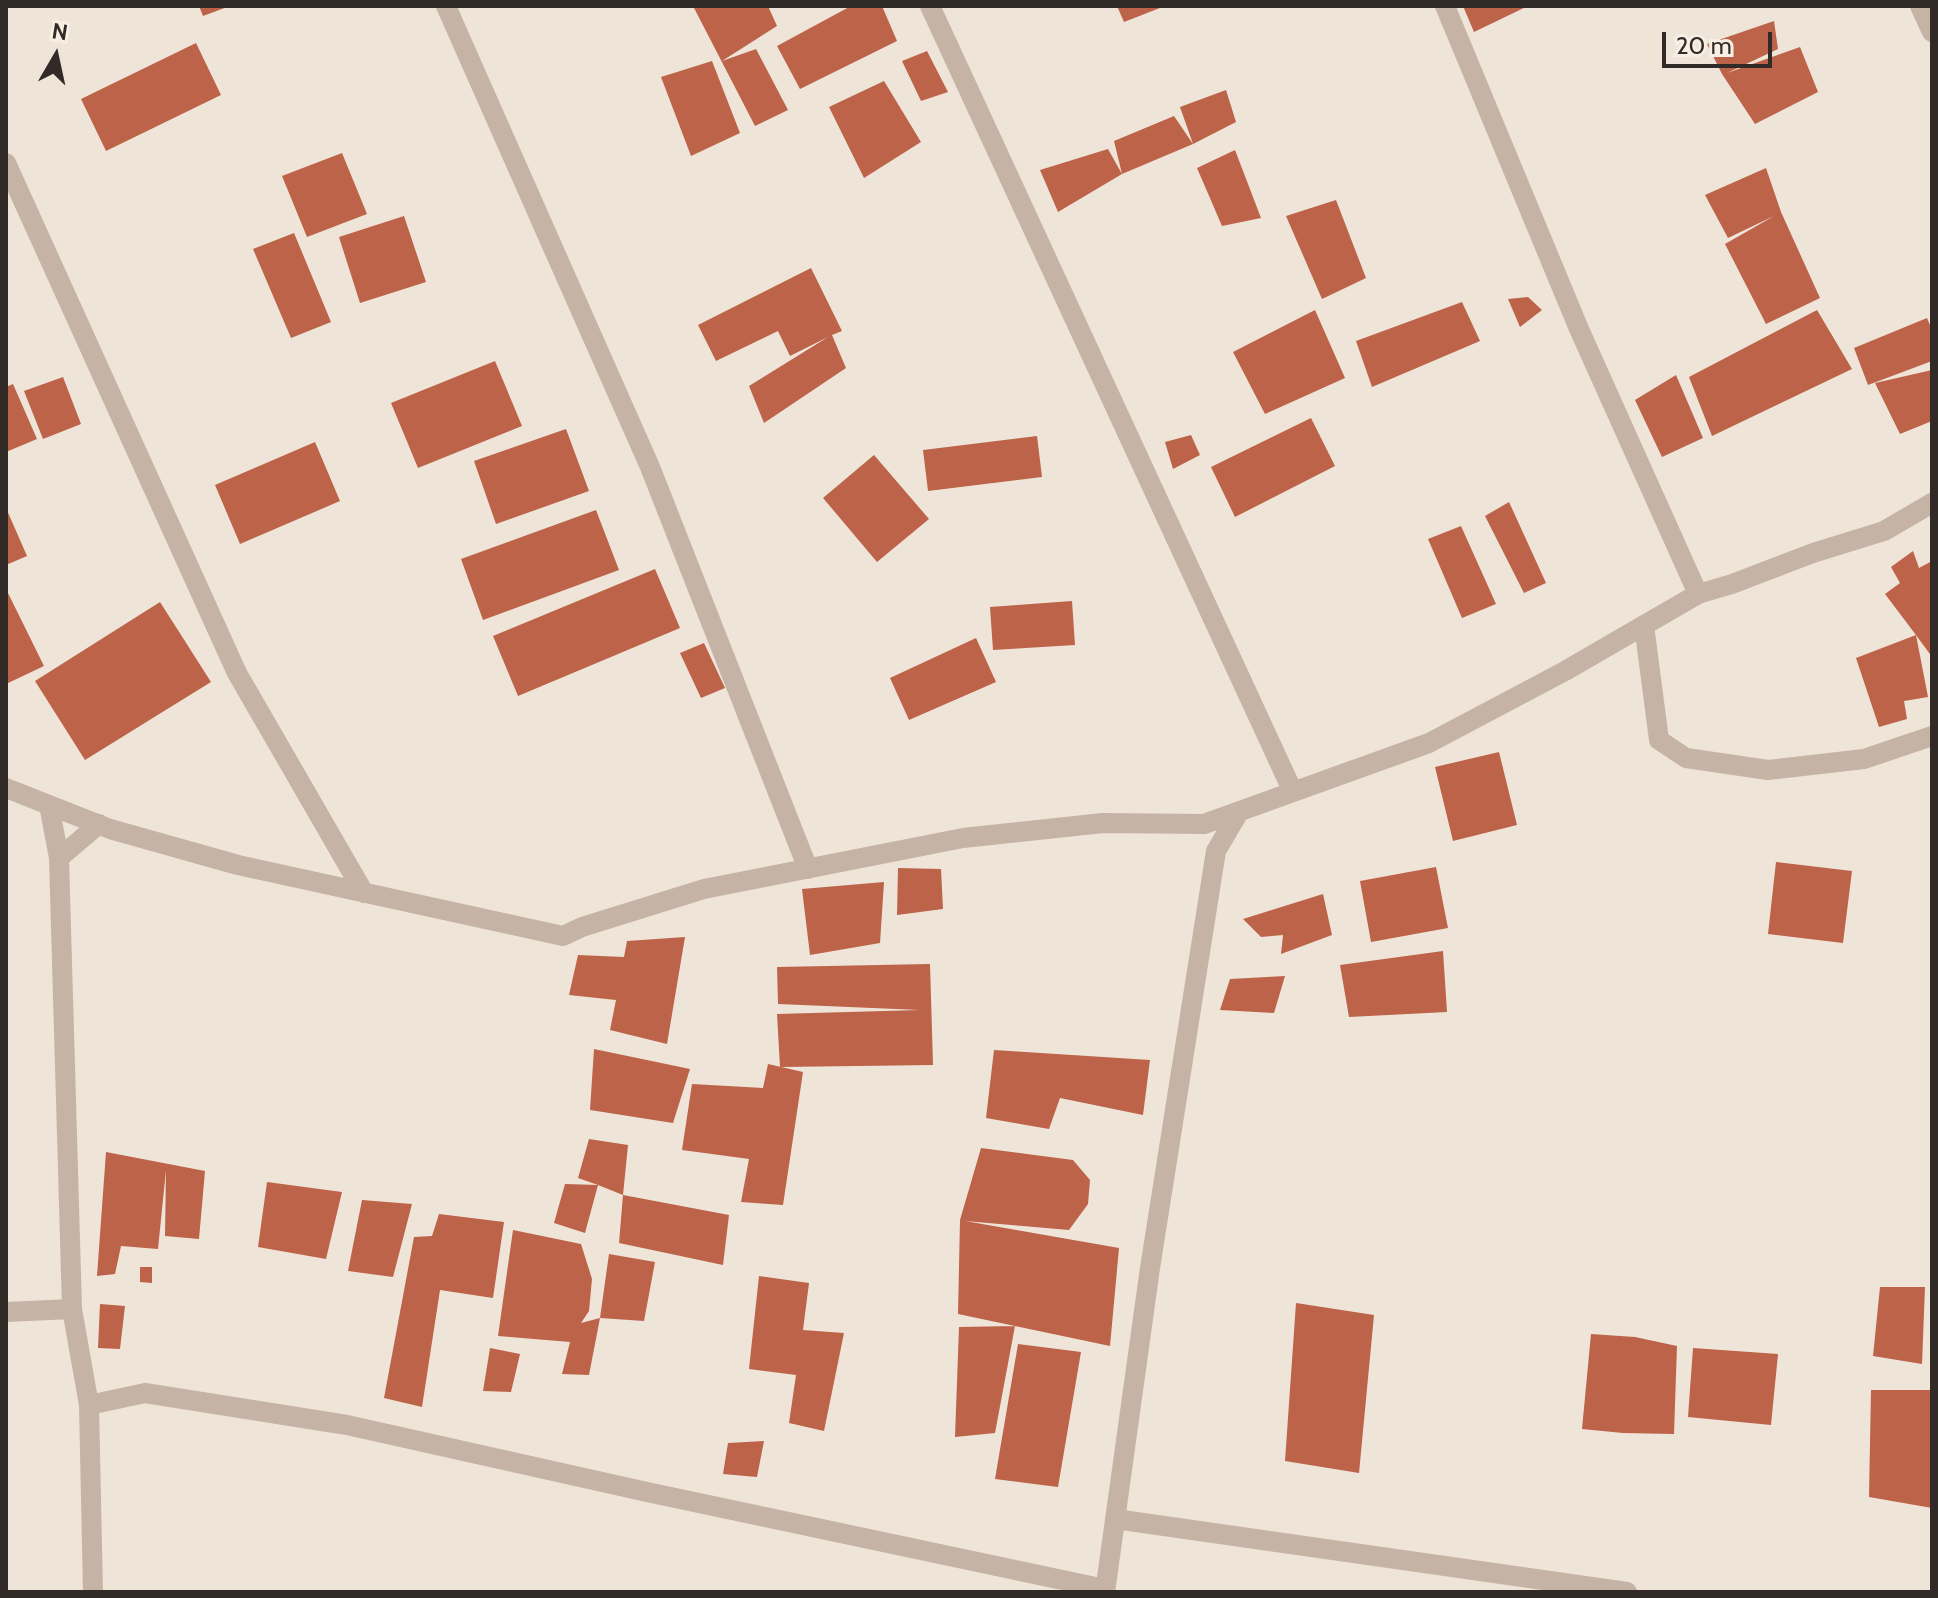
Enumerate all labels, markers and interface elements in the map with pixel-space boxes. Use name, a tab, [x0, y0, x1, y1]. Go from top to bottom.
north arrow	[16, 16, 96, 96]
scale bar	[1666, 16, 1776, 66]
text: N	[50, 17, 70, 46]
text: 20 m	[1676, 31, 1732, 60]

